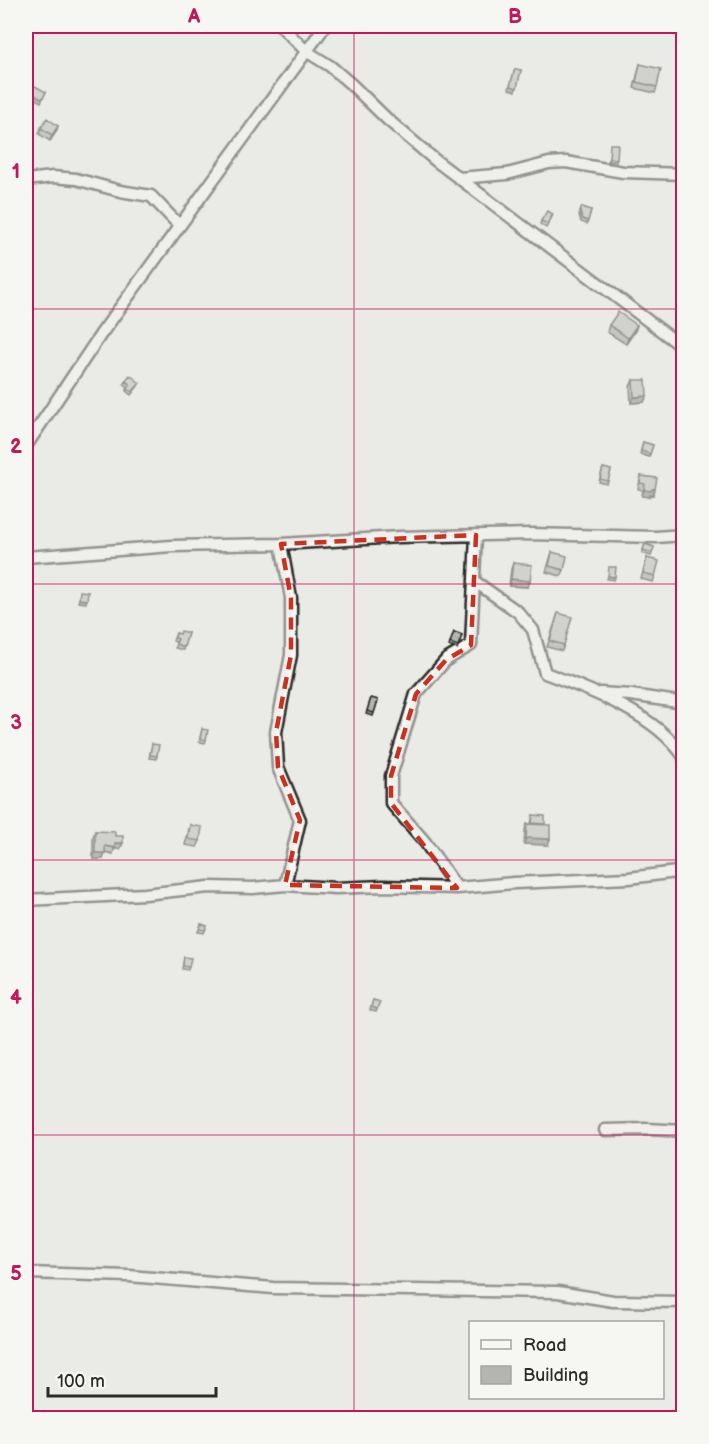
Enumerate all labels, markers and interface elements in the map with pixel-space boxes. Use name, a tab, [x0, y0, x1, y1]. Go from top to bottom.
text: A	[187, 5, 201, 29]
text: B	[508, 5, 522, 29]
text: 1	[12, 160, 20, 184]
text: 2	[10, 435, 22, 459]
text: 3	[10, 711, 22, 735]
text: 4	[10, 986, 22, 1010]
text: 5	[10, 1262, 22, 1286]
legend	[469, 1321, 664, 1399]
text: Road	[523, 1335, 567, 1356]
scale bar	[48, 1360, 216, 1398]
text: Building	[523, 1365, 589, 1386]
text: 100 m	[57, 1371, 105, 1392]

